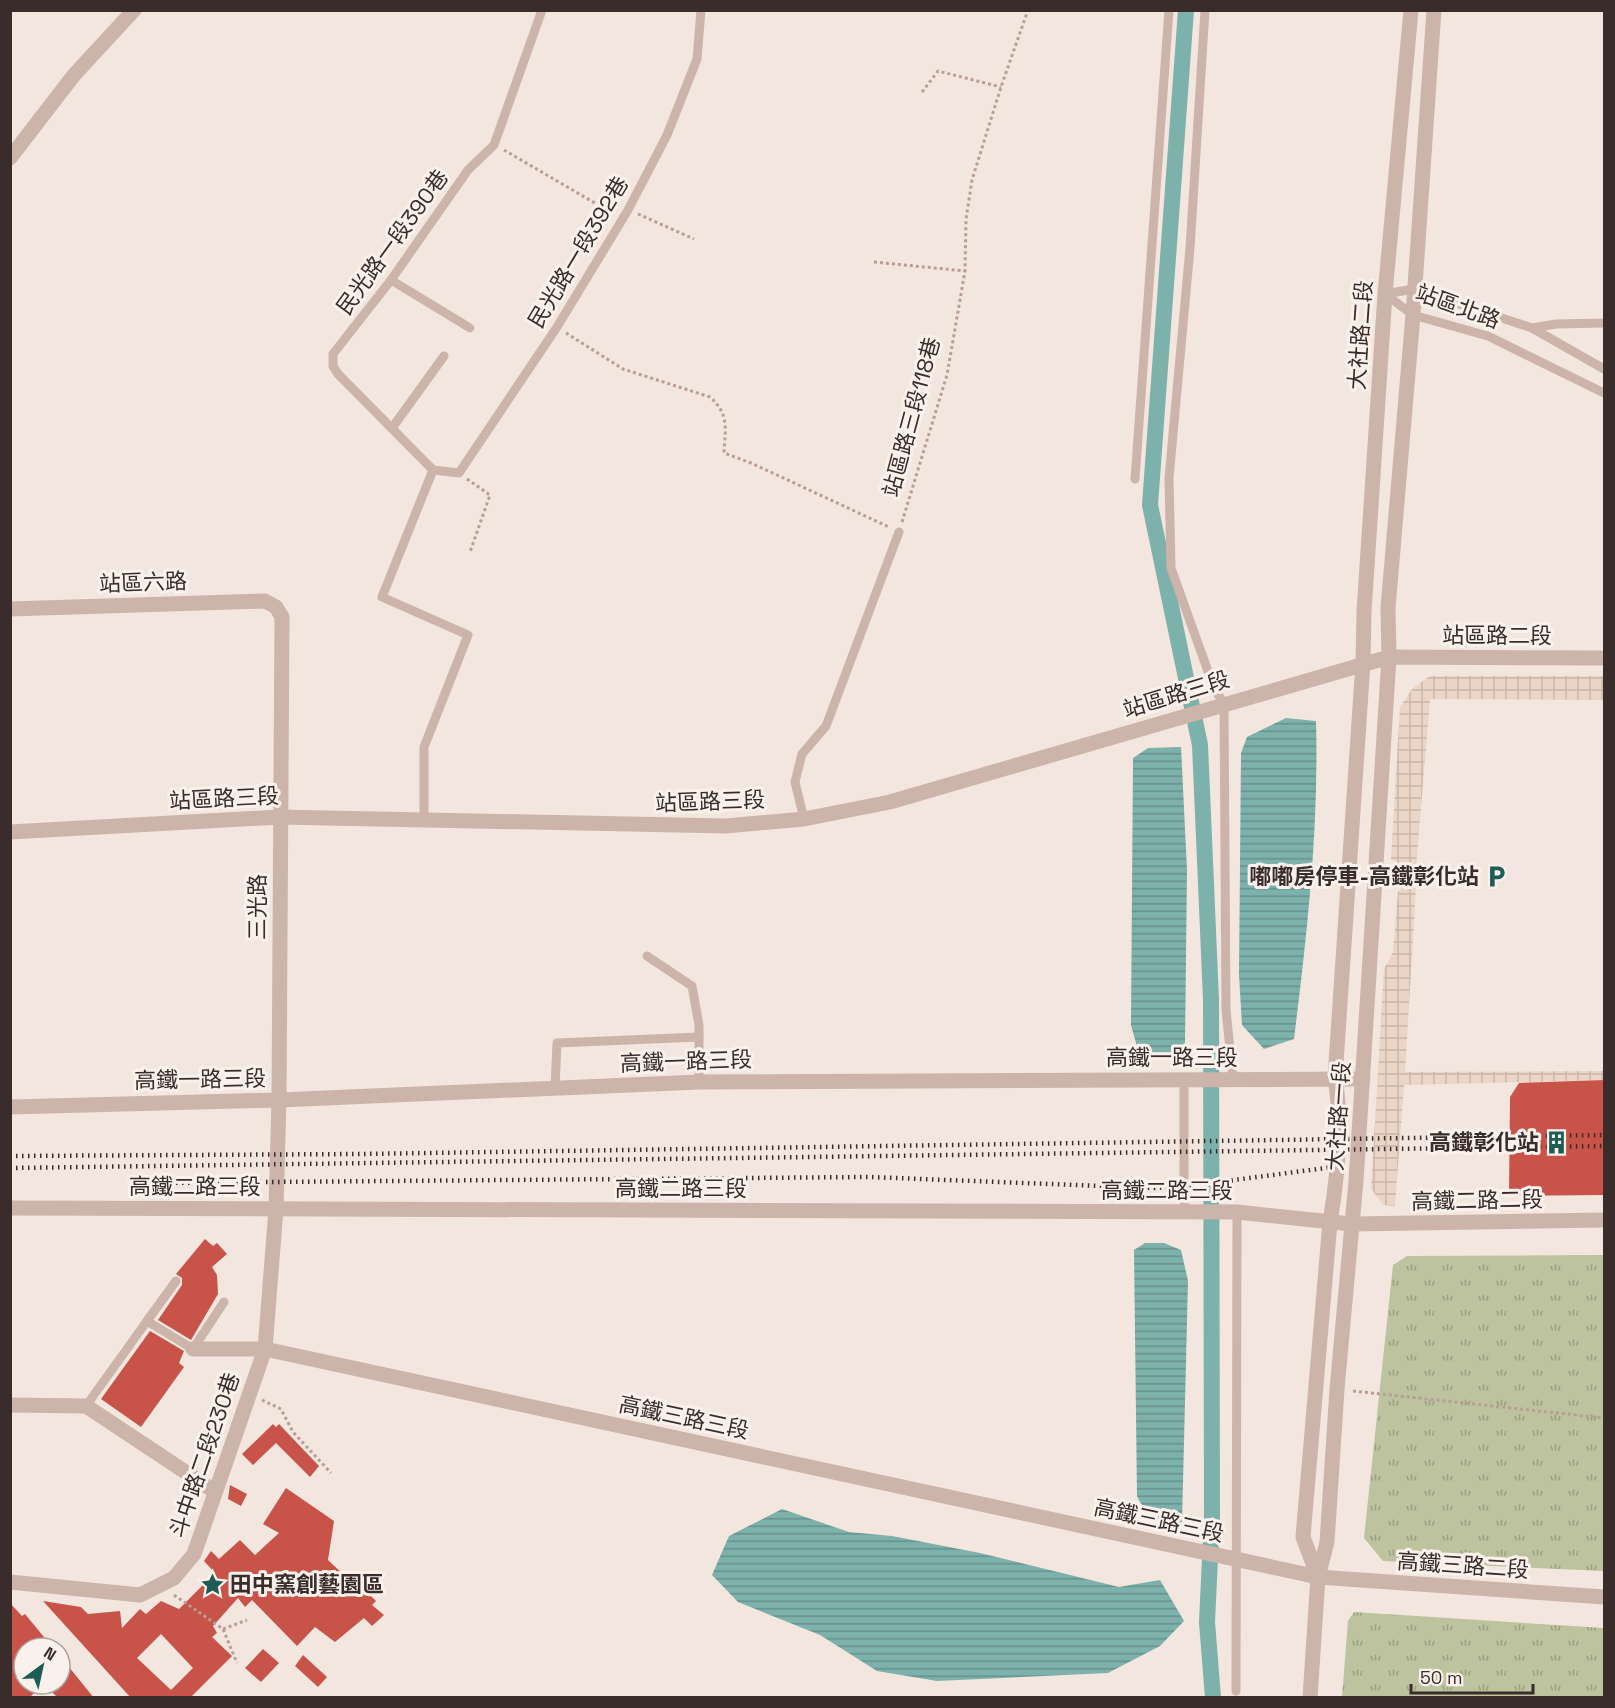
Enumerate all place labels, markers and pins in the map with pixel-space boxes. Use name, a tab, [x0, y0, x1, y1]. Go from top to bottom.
place label: 嘟嘟房停車-高鐵彰化站	[1249, 862, 1479, 890]
parking icon: 嘟嘟房停車-高鐵彰化站	[1484, 863, 1510, 889]
place label: 高鐵彰化站	[1429, 1128, 1539, 1156]
building icon: 高鐵彰化站	[1544, 1129, 1570, 1155]
place label: 田中窯創藝園區	[230, 1570, 384, 1598]
place icon: 田中窯創藝園區	[199, 1571, 225, 1597]

